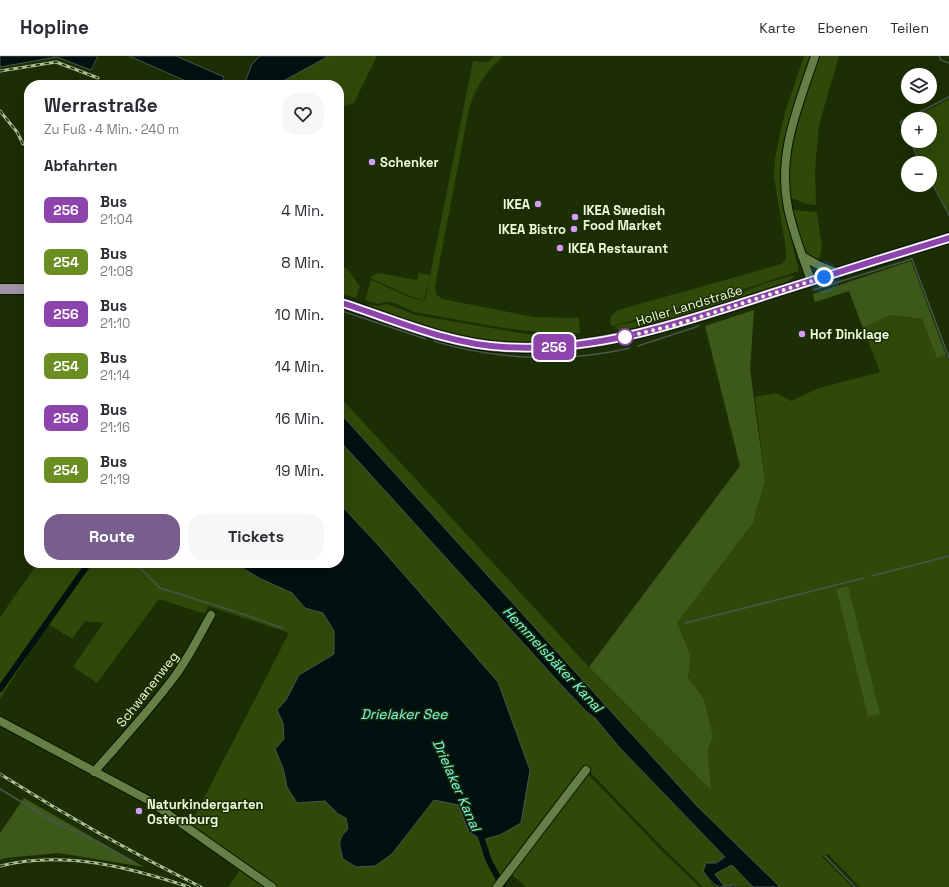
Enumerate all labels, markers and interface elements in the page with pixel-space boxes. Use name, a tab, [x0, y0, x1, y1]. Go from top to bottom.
text: Hopline	[20, 15, 89, 40]
text: Karte	[759, 19, 796, 37]
text: Ebenen	[818, 19, 868, 37]
text: Teilen	[890, 19, 929, 37]
map controls	[901, 68, 937, 192]
button: layers	[901, 68, 937, 104]
text: Werrastraße	[44, 93, 158, 118]
button: heart	[282, 93, 324, 135]
button: +	[901, 112, 937, 148]
text: Zu Fuß · 4 Min. · 240 m	[44, 121, 179, 138]
place label: Schenker	[380, 154, 439, 171]
text: Abfahrten	[44, 156, 118, 175]
button: −	[901, 156, 937, 192]
marker: Schenker	[367, 157, 377, 167]
text: Bus	[100, 192, 127, 211]
place label: IKEA	[503, 196, 531, 213]
marker: IKEA	[533, 199, 543, 209]
text: 256	[53, 201, 79, 219]
text: 4 Min.	[281, 201, 324, 220]
place label: IKEA Swedish Food Market	[583, 202, 665, 234]
text: 21:04	[100, 211, 133, 228]
marker: IKEA Swedish Food Market	[570, 212, 580, 222]
place label: IKEA Bistro	[498, 221, 566, 238]
marker: IKEA Bistro	[569, 224, 579, 234]
place label: IKEA Restaurant	[568, 240, 668, 257]
marker: IKEA Restaurant	[555, 243, 565, 253]
text: Bus	[100, 244, 127, 263]
text: 254	[53, 253, 79, 271]
text: 8 Min.	[281, 253, 324, 272]
text: 21:08	[100, 263, 133, 280]
your location	[814, 267, 834, 287]
street label: Holler Landstraße	[634, 281, 744, 330]
text: Bus	[100, 296, 127, 315]
text: 256	[53, 305, 79, 323]
text: 10 Min.	[275, 305, 324, 324]
text: 21:10	[100, 315, 130, 332]
place label: Hof Dinklage	[810, 326, 889, 343]
unlabelled marker	[616, 328, 634, 346]
marker: Hof Dinklage	[797, 329, 807, 339]
line badge: 256	[531, 334, 577, 360]
text: 256	[541, 338, 567, 356]
text: Bus	[100, 348, 127, 367]
text: 254	[53, 357, 79, 375]
text: 14 Min.	[275, 357, 324, 376]
text: 21:14	[100, 367, 130, 384]
text: Bus	[100, 400, 127, 419]
text: 256	[53, 409, 79, 427]
text: 16 Min.	[275, 409, 324, 428]
text: 21:16	[100, 419, 130, 436]
text: Bus	[100, 452, 127, 471]
text: 254	[53, 461, 79, 479]
text: 19 Min.	[275, 461, 324, 480]
text: 21:19	[100, 471, 130, 488]
button: Route	[44, 514, 180, 560]
button: Tickets	[188, 514, 324, 560]
water label: Hemmelsbäker Kanal	[499, 602, 608, 717]
street label: Schwanenweg	[113, 648, 182, 731]
water label: Drielaker See	[360, 705, 448, 723]
water label: Drielaker Kanal	[429, 736, 486, 835]
place label: Naturkindergarten Osternburg	[147, 796, 264, 828]
marker: Naturkindergarten Osternburg	[134, 806, 144, 816]

